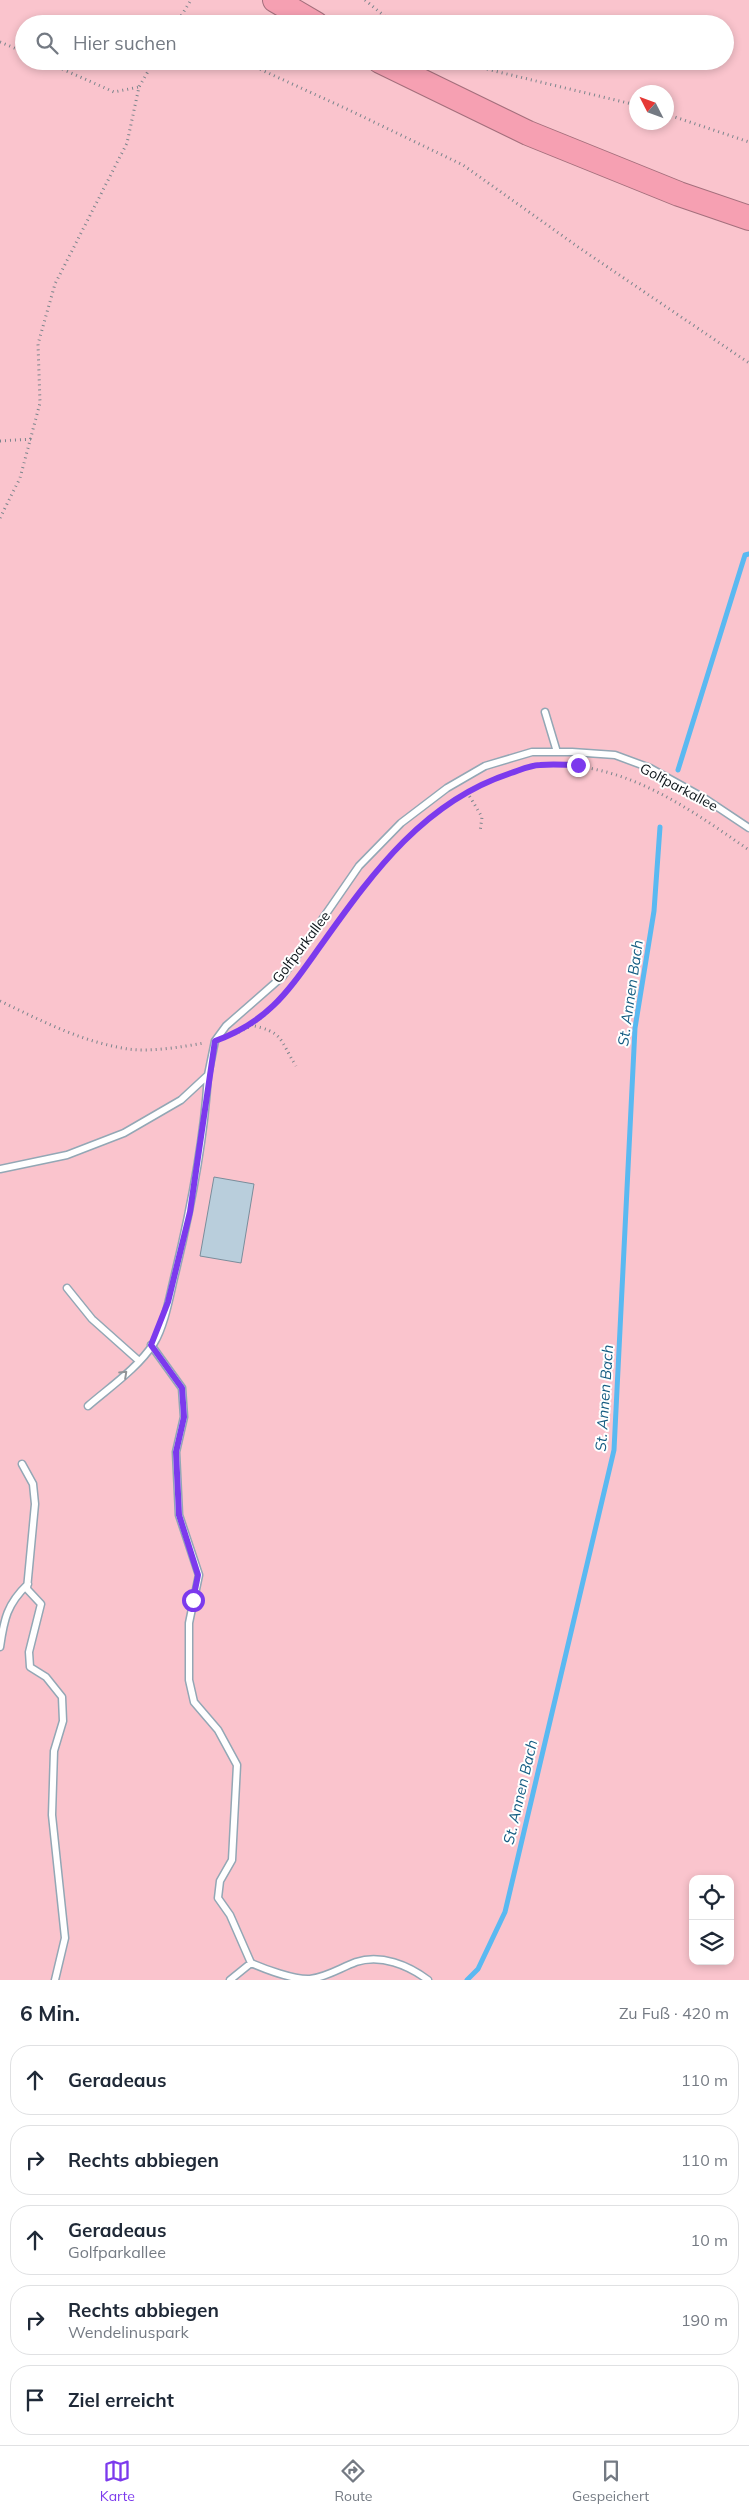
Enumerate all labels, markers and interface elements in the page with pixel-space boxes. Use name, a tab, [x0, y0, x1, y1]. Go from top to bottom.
search box	[15, 15, 734, 70]
icon: search	[33, 29, 61, 57]
text: Hier suchen	[73, 31, 177, 55]
north arrow	[629, 85, 674, 130]
route end	[567, 754, 590, 777]
street label: Golfparkallee	[637, 759, 721, 815]
street label: Golfparkallee	[268, 907, 334, 987]
water label: St. Annen Bach	[613, 938, 647, 1047]
water label: St. Annen Bach	[591, 1344, 617, 1452]
one-way arrow	[119, 1371, 128, 1380]
route start	[182, 1589, 205, 1612]
water label: St. Annen Bach	[499, 1738, 541, 1846]
map controls	[689, 1875, 734, 1965]
button: locate	[689, 1875, 734, 1920]
button: layers	[689, 1920, 734, 1965]
text: 6 Min.	[20, 2000, 80, 2026]
text: Zu Fuß · 420 m	[619, 2003, 729, 2023]
icon: ahead	[21, 2066, 49, 2094]
text: Geradeaus	[68, 2068, 166, 2092]
text: 110 m	[681, 2070, 728, 2090]
icon: right	[21, 2146, 49, 2174]
text: Rechts abbiegen	[68, 2148, 219, 2172]
text: 110 m	[681, 2150, 728, 2170]
text: Geradeaus	[68, 2218, 166, 2242]
icon: ahead	[21, 2226, 49, 2254]
text: 10 m	[691, 2230, 728, 2250]
text: Golfparkallee	[68, 2242, 166, 2262]
text: Rechts abbiegen	[68, 2298, 219, 2322]
icon: right	[21, 2306, 49, 2334]
text: 190 m	[681, 2310, 728, 2330]
text: Wendelinuspark	[68, 2322, 189, 2342]
icon: arrive	[21, 2386, 49, 2414]
text: Ziel erreicht	[68, 2388, 174, 2412]
tab: Karte	[100, 2457, 135, 2505]
tab: Route	[334, 2457, 372, 2505]
tab: Gespeichert	[572, 2457, 649, 2505]

